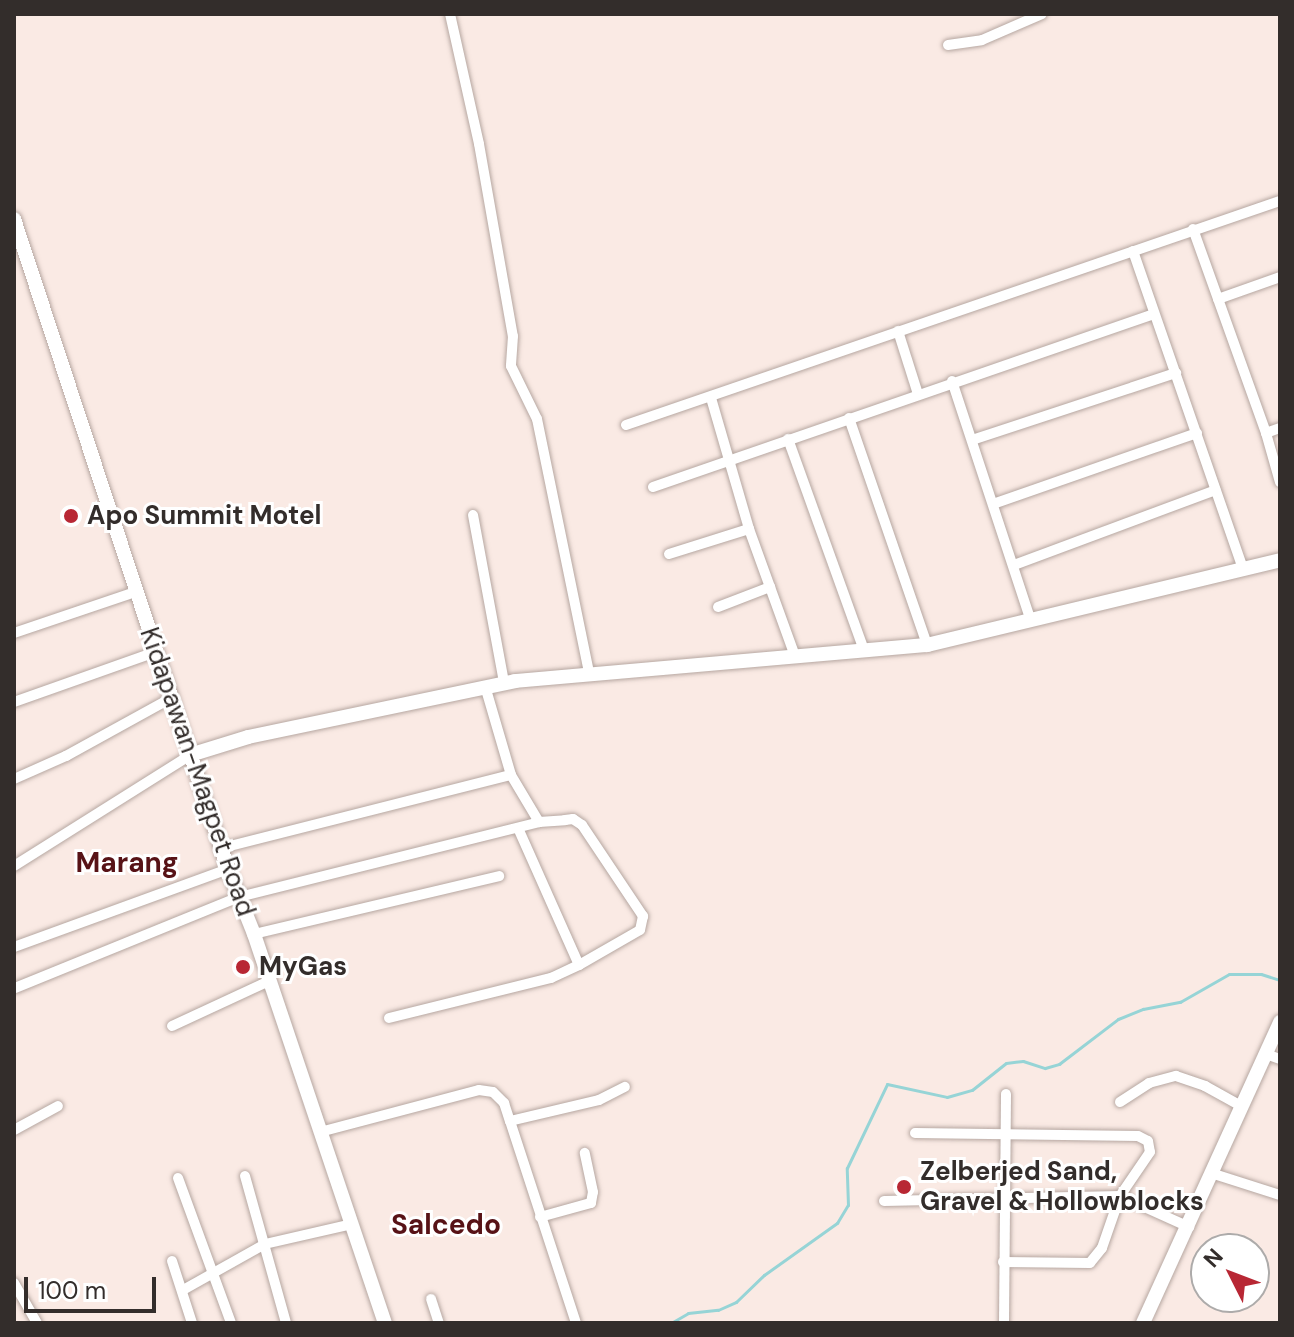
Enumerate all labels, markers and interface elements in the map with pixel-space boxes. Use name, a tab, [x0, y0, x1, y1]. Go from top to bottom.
place label: Apo Summit Motel	[87, 500, 321, 532]
marker: Apo Summit Motel	[62, 507, 80, 525]
street label: Kidapawan-Magpet Road	[133, 624, 261, 920]
district label: Marang	[75, 846, 179, 880]
place label: MyGas	[259, 951, 347, 983]
marker: MyGas	[234, 958, 252, 976]
place label: Zelberjed Sand, Gravel & Hollowblocks	[920, 1156, 1204, 1218]
marker: Zelberjed Sand, Gravel & Hollowblocks	[895, 1178, 913, 1196]
district label: Salcedo	[391, 1208, 501, 1242]
north arrow	[1190, 1233, 1270, 1313]
text: N	[1197, 1242, 1229, 1274]
scale bar	[28, 1261, 160, 1311]
text: 100 m	[38, 1275, 106, 1306]

